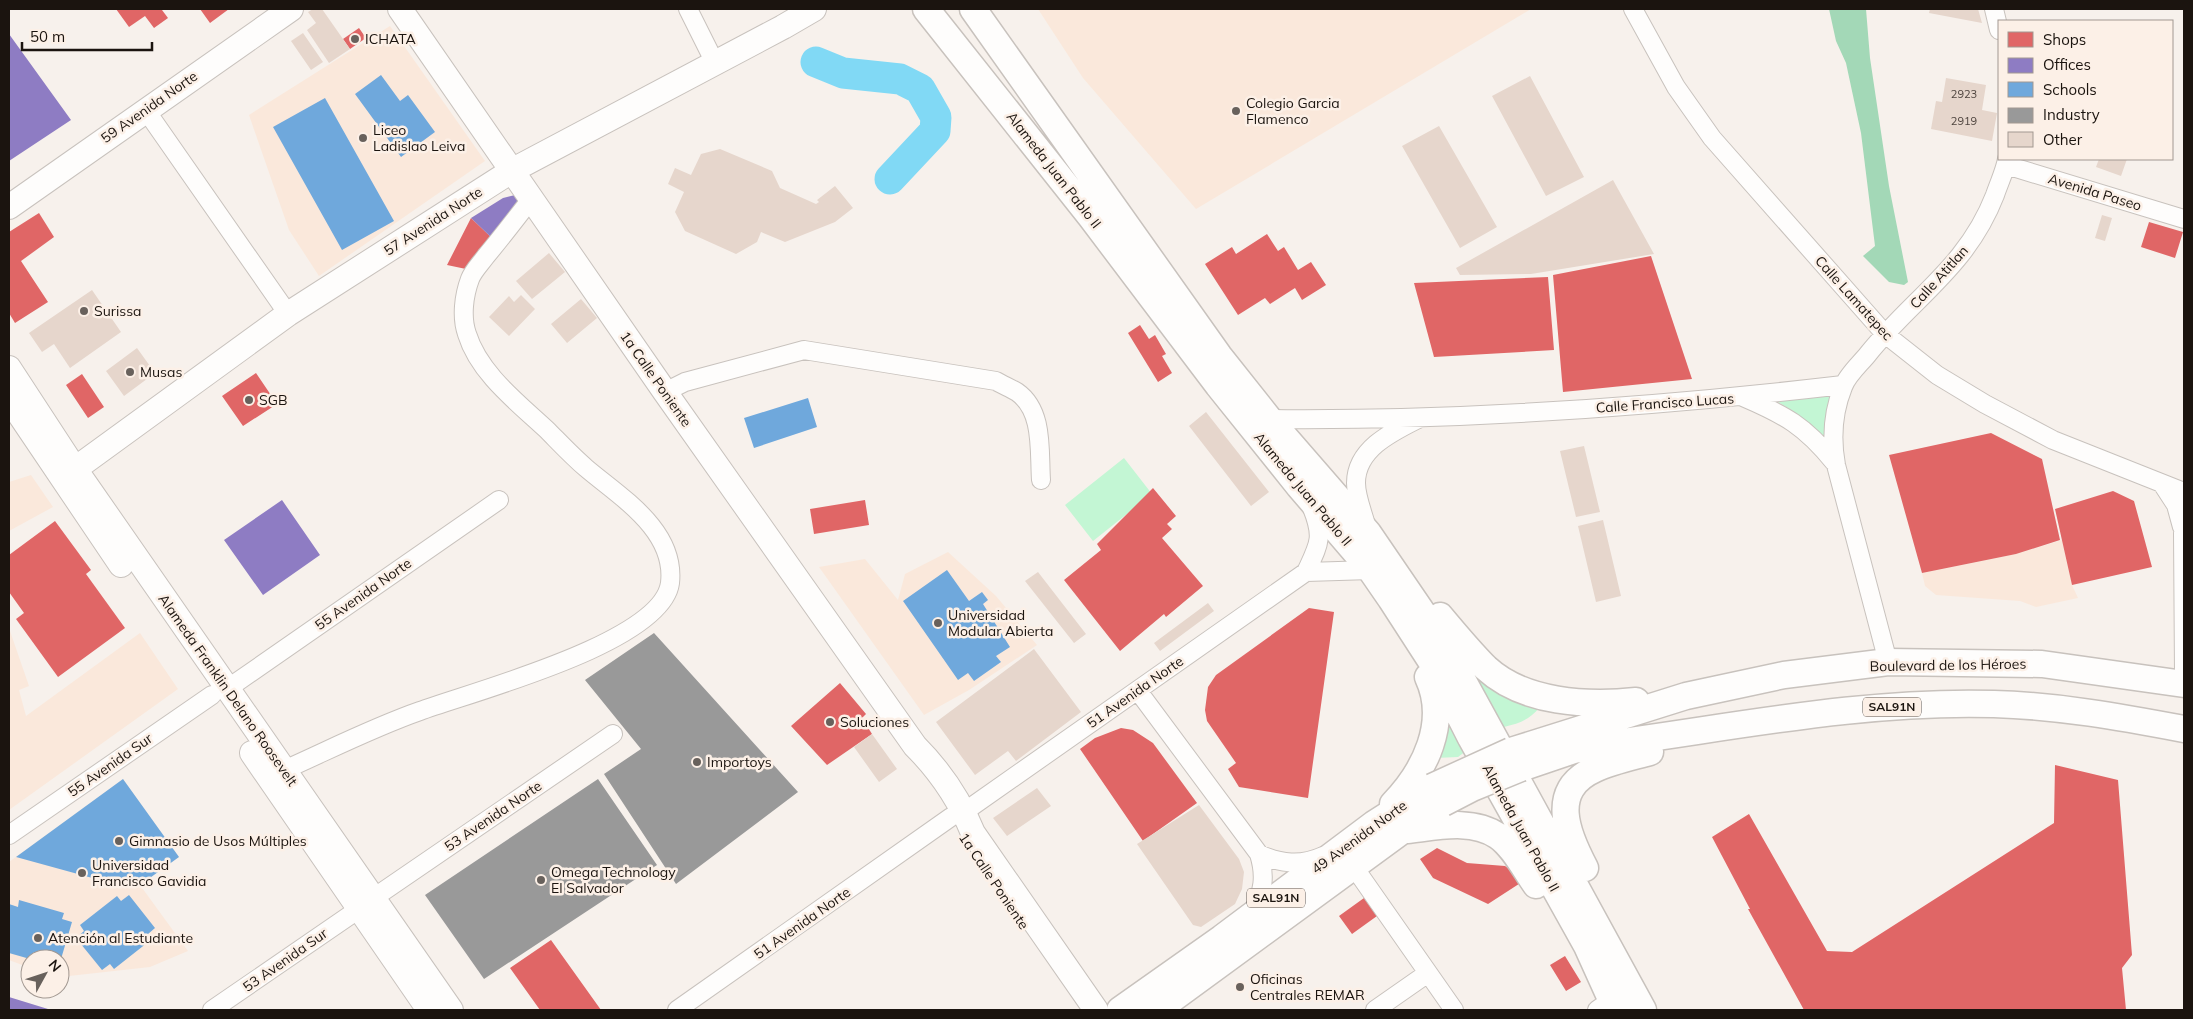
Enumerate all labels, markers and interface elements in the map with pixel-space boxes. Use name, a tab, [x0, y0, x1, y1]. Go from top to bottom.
scale bar	[22, 20, 152, 52]
legend	[1998, 20, 2173, 160]
text: 50 m	[30, 27, 65, 46]
place label: ICHATA	[365, 30, 417, 48]
text: Shops	[2043, 30, 2086, 49]
marker: ICHATA	[349, 33, 361, 45]
text: Offices	[2043, 55, 2091, 74]
street label: 59 Avenida Norte	[97, 67, 201, 147]
text: Schools	[2043, 80, 2097, 99]
house number: 2923	[1951, 87, 1977, 101]
place label: Colegio Garcia Flamenco	[1246, 94, 1340, 128]
marker: Colegio Garcia Flamenco	[1230, 105, 1242, 117]
text: Industry	[2043, 105, 2100, 124]
street label: Alameda Juan Pablo II	[1003, 108, 1105, 232]
house number: 2919	[1951, 114, 1977, 128]
place label: Liceo Ladislao Leiva	[373, 121, 465, 155]
text: Other	[2043, 130, 2083, 149]
marker: Liceo Ladislao Leiva	[357, 132, 369, 144]
street label: Avenida Paseo	[2046, 169, 2144, 215]
street label: 57 Avenida Norte	[380, 182, 486, 260]
street label: Calle Atitlan	[1906, 242, 1972, 312]
street label: Calle Lamatepec	[1811, 252, 1897, 344]
place label: Surissa	[94, 302, 142, 320]
marker: Surissa	[78, 305, 90, 317]
street label: 1a Calle Poniente	[616, 328, 696, 430]
place label: Musas	[140, 363, 182, 381]
marker: Musas	[124, 366, 136, 378]
street label: Calle Francisco Lucas	[1595, 389, 1735, 417]
place label: SGB	[259, 391, 287, 409]
marker: SGB	[243, 394, 255, 406]
street label: Alameda Juan Pablo II	[1250, 428, 1356, 550]
street label: 55 Avenida Norte	[311, 554, 415, 634]
street label: Alameda Franklin Delano Roosevelt	[155, 591, 301, 790]
place label: Universidad Modular Abierta	[948, 606, 1053, 640]
marker: Universidad Modular Abierta	[932, 617, 944, 629]
street label: 51 Avenida Norte	[1083, 652, 1187, 732]
street label: Boulevard de los Héroes	[1870, 655, 2027, 675]
road number: SAL91N	[1863, 698, 1921, 716]
place label: Soluciones	[840, 713, 909, 731]
marker: Soluciones	[824, 716, 836, 728]
street label: 55 Avenida Sur	[64, 729, 157, 801]
place label: Importoys	[707, 753, 772, 771]
marker: Importoys	[691, 756, 703, 768]
street label: Alameda Juan Pablo II	[1478, 761, 1564, 895]
street label: 53 Avenida Norte	[441, 777, 545, 855]
street label: 49 Avenida Norte	[1308, 796, 1410, 878]
street label: 1a Calle Poniente	[955, 829, 1033, 933]
place label: Gimnasio de Usos Múltiples	[129, 832, 307, 850]
marker: Gimnasio de Usos Múltiples	[113, 835, 125, 847]
place label: Universidad Francisco Gavidia	[92, 856, 206, 890]
place label: Omega Technology El Salvador	[551, 863, 676, 897]
marker: Universidad Francisco Gavidia	[76, 867, 88, 879]
marker: Omega Technology El Salvador	[535, 874, 547, 886]
street label: 51 Avenida Norte	[750, 883, 854, 963]
road number: SAL91N	[1247, 888, 1305, 908]
street label: 53 Avenida Sur	[239, 924, 332, 996]
place label: Atención al Estudiante	[48, 929, 193, 947]
marker: Atención al Estudiante	[32, 932, 44, 944]
north arrow	[20, 949, 70, 999]
text: N	[45, 956, 65, 975]
place label: Oficinas Centrales REMAR	[1250, 970, 1365, 1004]
marker: Oficinas Centrales REMAR	[1234, 981, 1246, 993]

